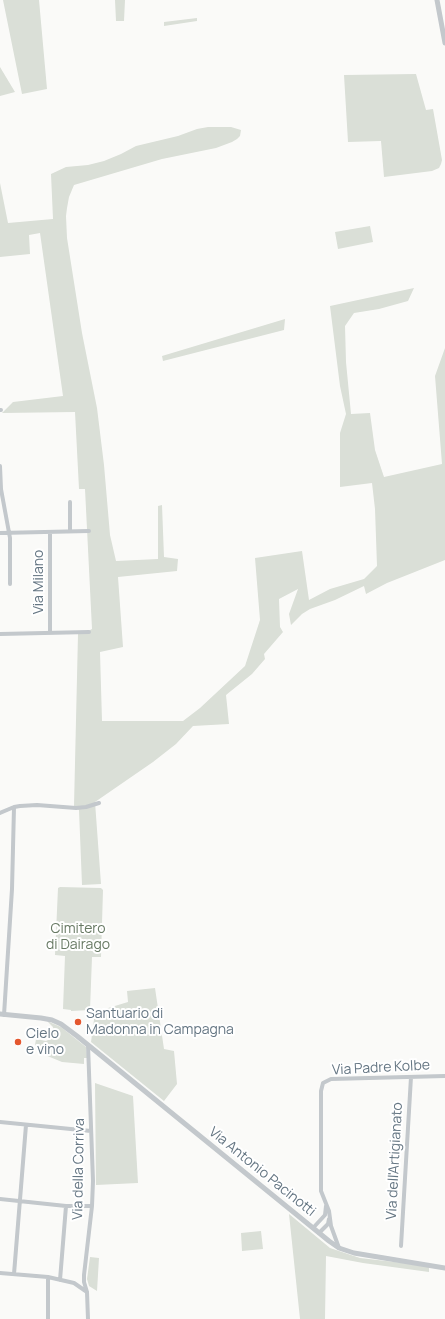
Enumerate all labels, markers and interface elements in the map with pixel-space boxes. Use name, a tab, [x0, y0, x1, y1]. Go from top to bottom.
street label: Via Milano	[31, 550, 47, 614]
park label: Cimitero di Dairago	[46, 921, 110, 954]
place label: Santuario di Madonna in Campagna	[86, 1006, 234, 1038]
marker: Santuario di Madonna in Campagna	[73, 1017, 83, 1027]
place label: Cielo e vino	[26, 1026, 64, 1058]
marker: Cielo e vino	[13, 1037, 23, 1047]
street label: Via Padre Kolbe	[332, 1057, 430, 1079]
street label: Via dell'Artigianato	[384, 1102, 406, 1220]
street label: Via della Corriva	[70, 1118, 88, 1220]
street label: Via Antonio Pacinotti	[205, 1124, 319, 1220]

